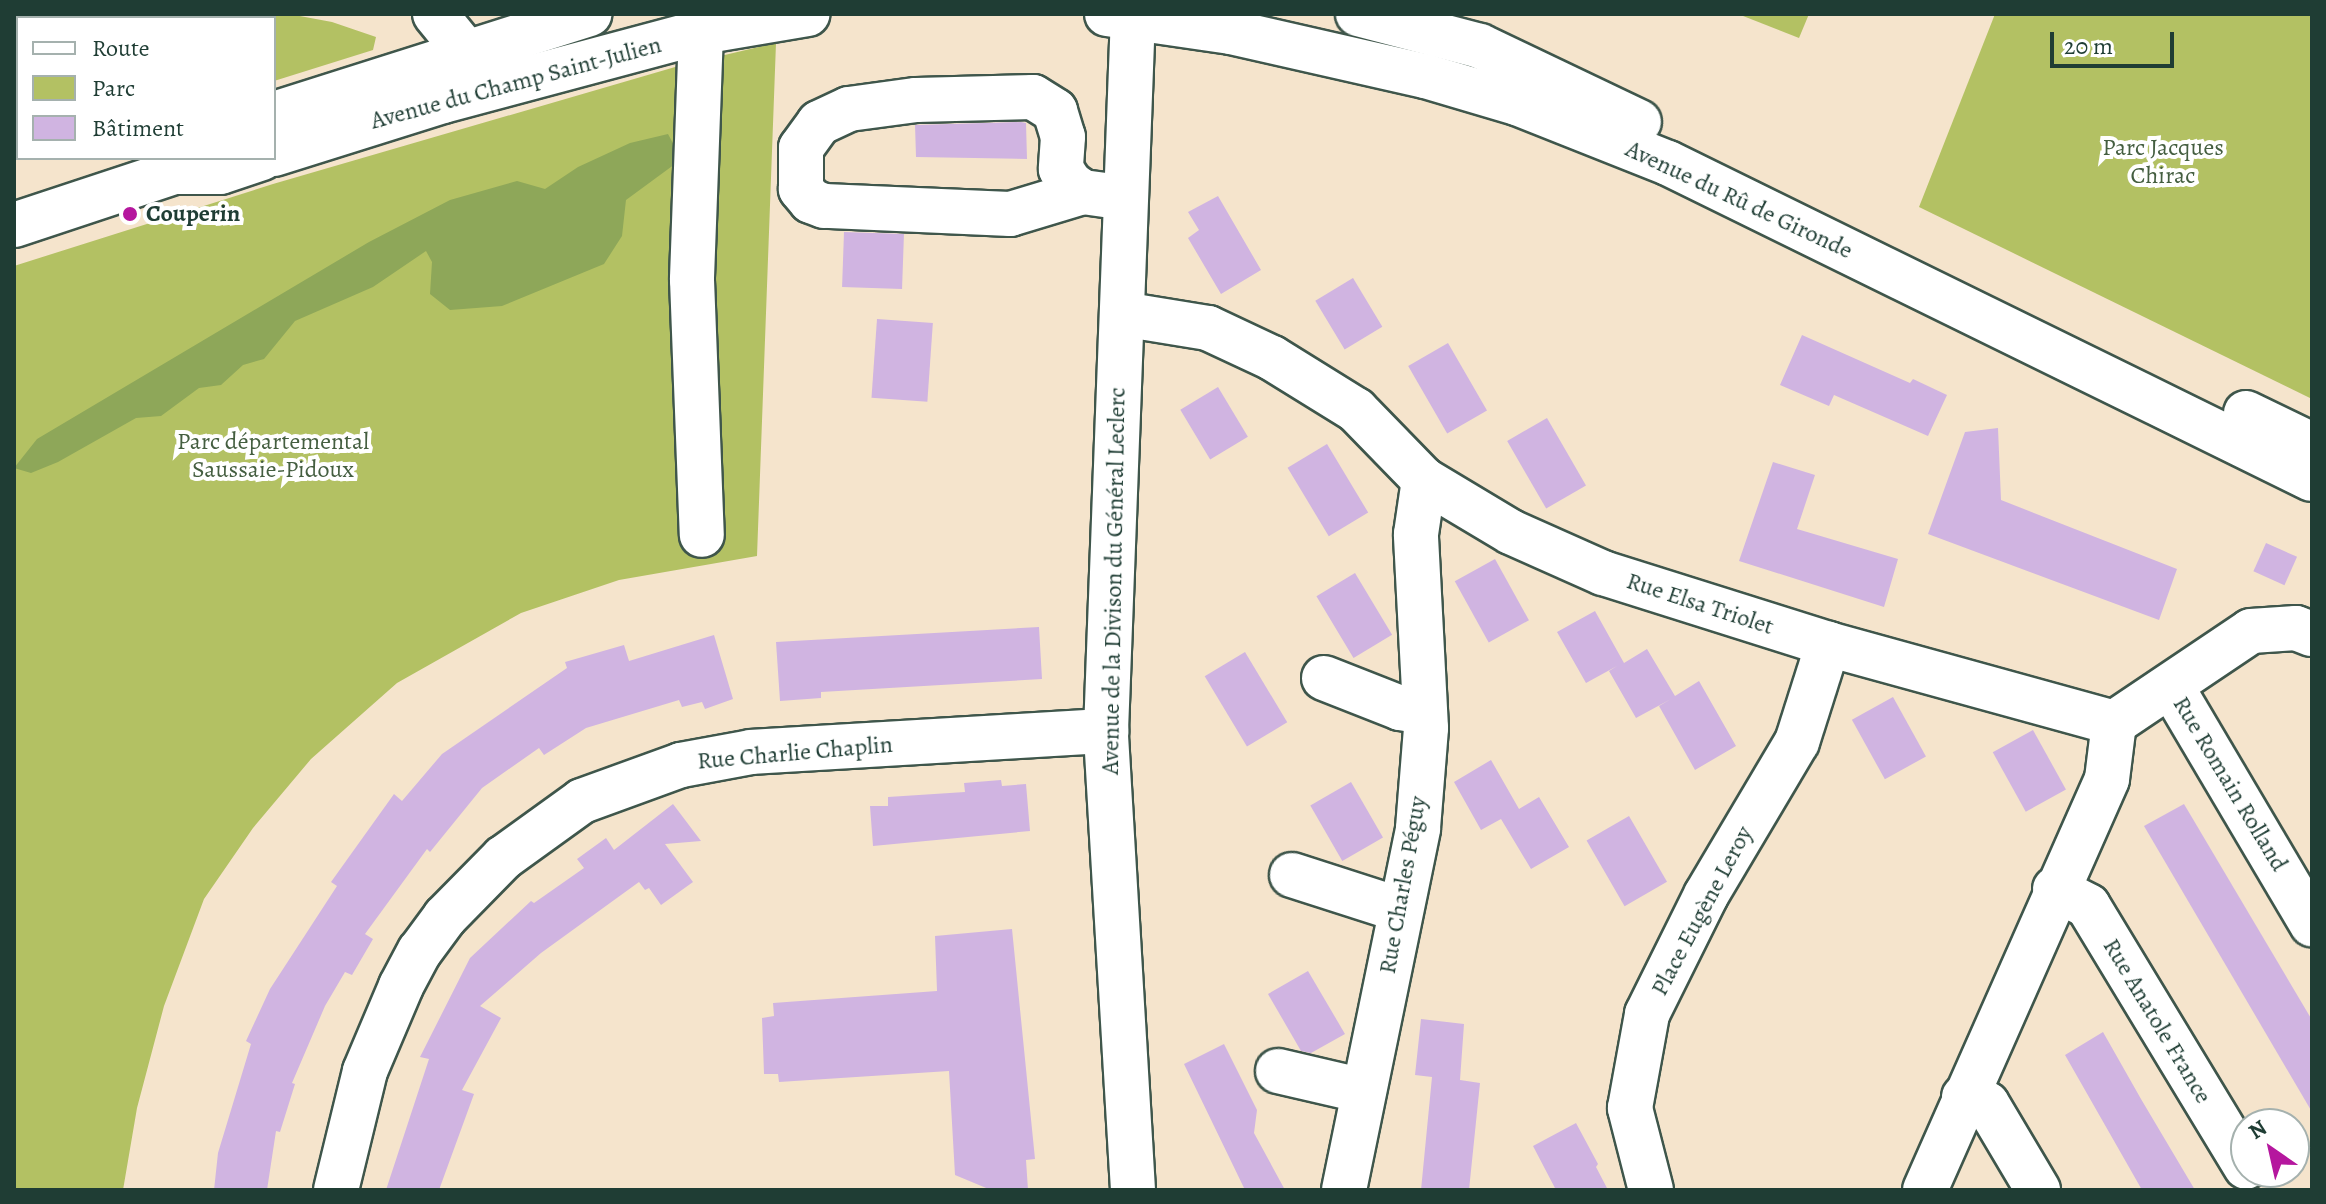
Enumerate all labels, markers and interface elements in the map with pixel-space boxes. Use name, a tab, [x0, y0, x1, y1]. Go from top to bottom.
legend	[16, 16, 276, 160]
scale bar	[2054, 16, 2178, 66]
street label: Avenue du Champ Saint-Julien	[368, 30, 664, 136]
text: 20 m	[2064, 30, 2113, 62]
text: Route	[92, 32, 150, 64]
text: Parc	[92, 72, 135, 104]
text: Bâtiment	[92, 112, 184, 144]
park label: Parc Jacques Chirac	[2102, 134, 2224, 190]
street label: Avenue du Rû de Gironde	[1621, 135, 1857, 265]
place label: Couperin	[146, 200, 240, 228]
marker: Couperin	[121, 205, 139, 223]
street label: Avenue de la Divison du Général Leclerc	[1096, 387, 1132, 775]
park label: Parc départemental Saussaie-Pidoux	[177, 428, 369, 484]
street label: Rue Elsa Triolet	[1623, 567, 1777, 641]
street label: Rue Romain Rolland	[2166, 691, 2294, 877]
street label: Rue Charlie Chaplin	[696, 730, 894, 776]
street label: Rue Charles Péguy	[1373, 794, 1433, 976]
street label: Place Eugène Leroy	[1645, 821, 1759, 1001]
street label: Rue Anatole France	[2096, 933, 2218, 1109]
north arrow	[2230, 1108, 2310, 1188]
text: N	[2243, 1113, 2273, 1147]

